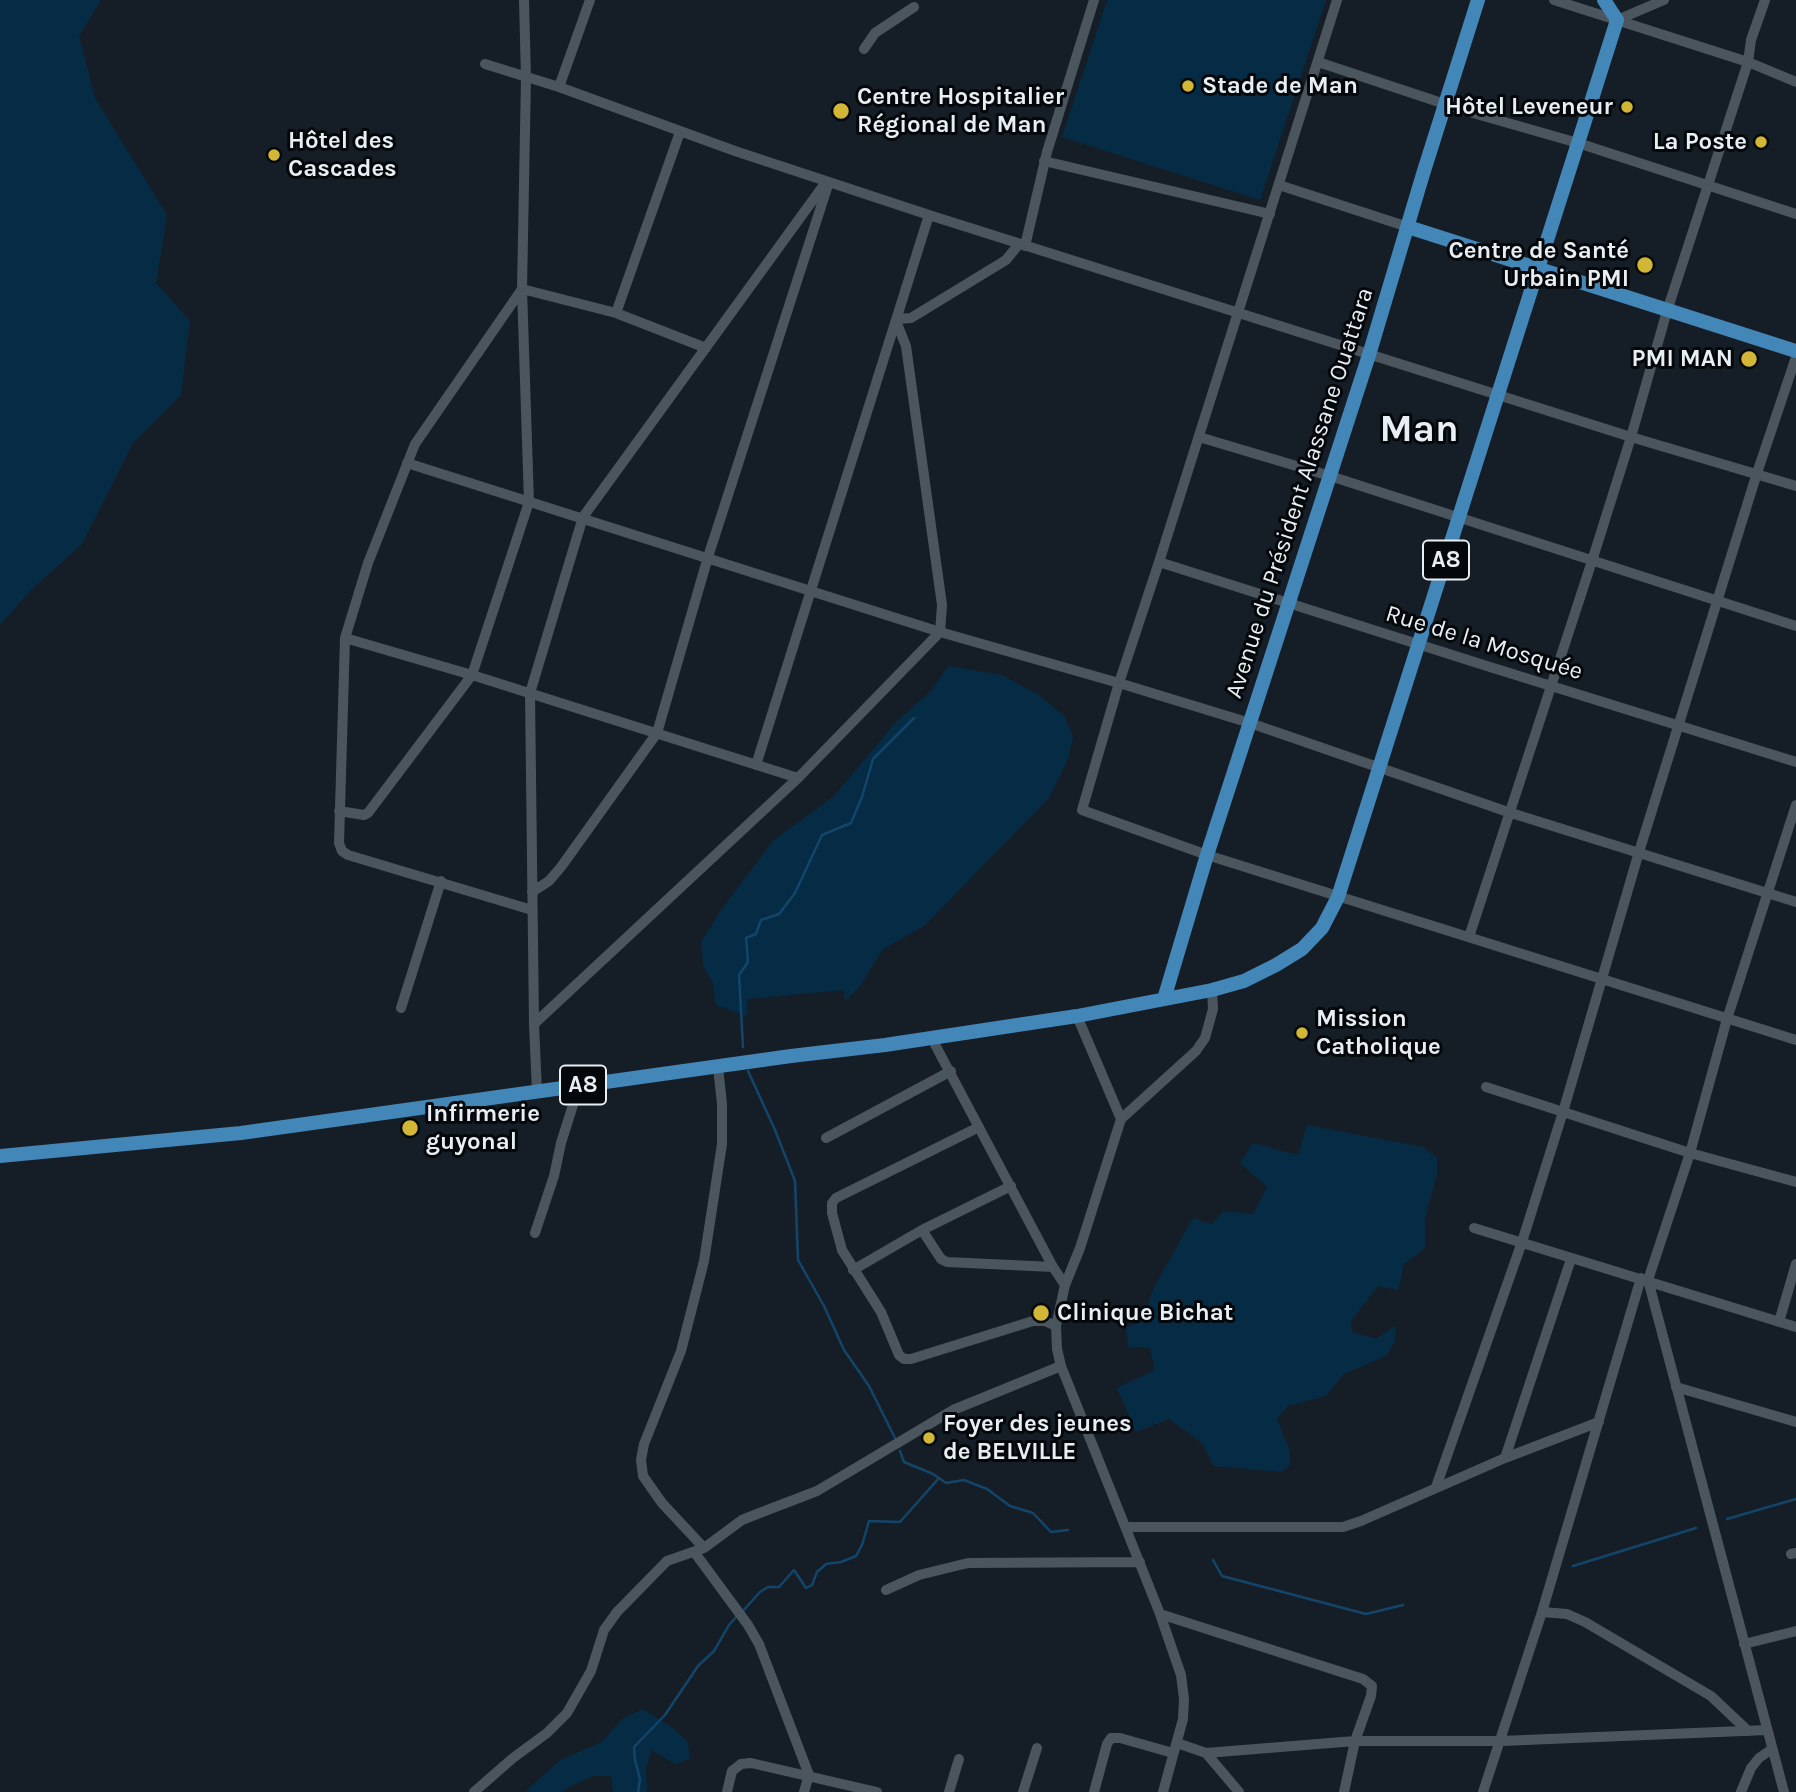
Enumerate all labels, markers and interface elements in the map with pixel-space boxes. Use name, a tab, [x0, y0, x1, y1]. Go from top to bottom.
place label: Stade de Man	[1202, 72, 1358, 100]
marker: Stade de Man	[1180, 78, 1196, 94]
place label: Centre Hospitalier Régional de Man	[857, 83, 1064, 139]
place label: Hôtel Leveneur	[1445, 93, 1613, 121]
marker: Hôtel Leveneur	[1619, 99, 1635, 115]
marker: Centre Hospitalier Régional de Man	[831, 101, 851, 121]
place label: Hôtel des Cascades	[288, 127, 397, 183]
place label: La Poste	[1653, 128, 1747, 156]
marker: La Poste	[1753, 134, 1769, 150]
marker: Hôtel des Cascades	[266, 147, 282, 163]
place label: Centre de Santé Urbain PMI	[1448, 237, 1629, 293]
marker: Centre de Santé Urbain PMI	[1635, 255, 1655, 275]
street label: Avenue du Président Alassane Ouattara	[1220, 284, 1380, 702]
place label: PMI MAN	[1631, 345, 1733, 373]
marker: PMI MAN	[1739, 349, 1759, 369]
district label: Man	[1379, 407, 1459, 453]
road number: A8	[1423, 540, 1469, 580]
street label: Rue de la Mosquée	[1382, 599, 1586, 687]
place label: Mission Catholique	[1316, 1005, 1441, 1061]
marker: Mission Catholique	[1294, 1025, 1310, 1041]
road number: A8	[560, 1066, 606, 1104]
place label: Infirmerie guyonal	[426, 1100, 540, 1156]
marker: Infirmerie guyonal	[400, 1118, 420, 1138]
place label: Clinique Bichat	[1057, 1299, 1233, 1327]
marker: Clinique Bichat	[1031, 1303, 1051, 1323]
place label: Foyer des jeunes de BELVILLE	[943, 1410, 1132, 1466]
marker: Foyer des jeunes de BELVILLE	[921, 1430, 937, 1446]

